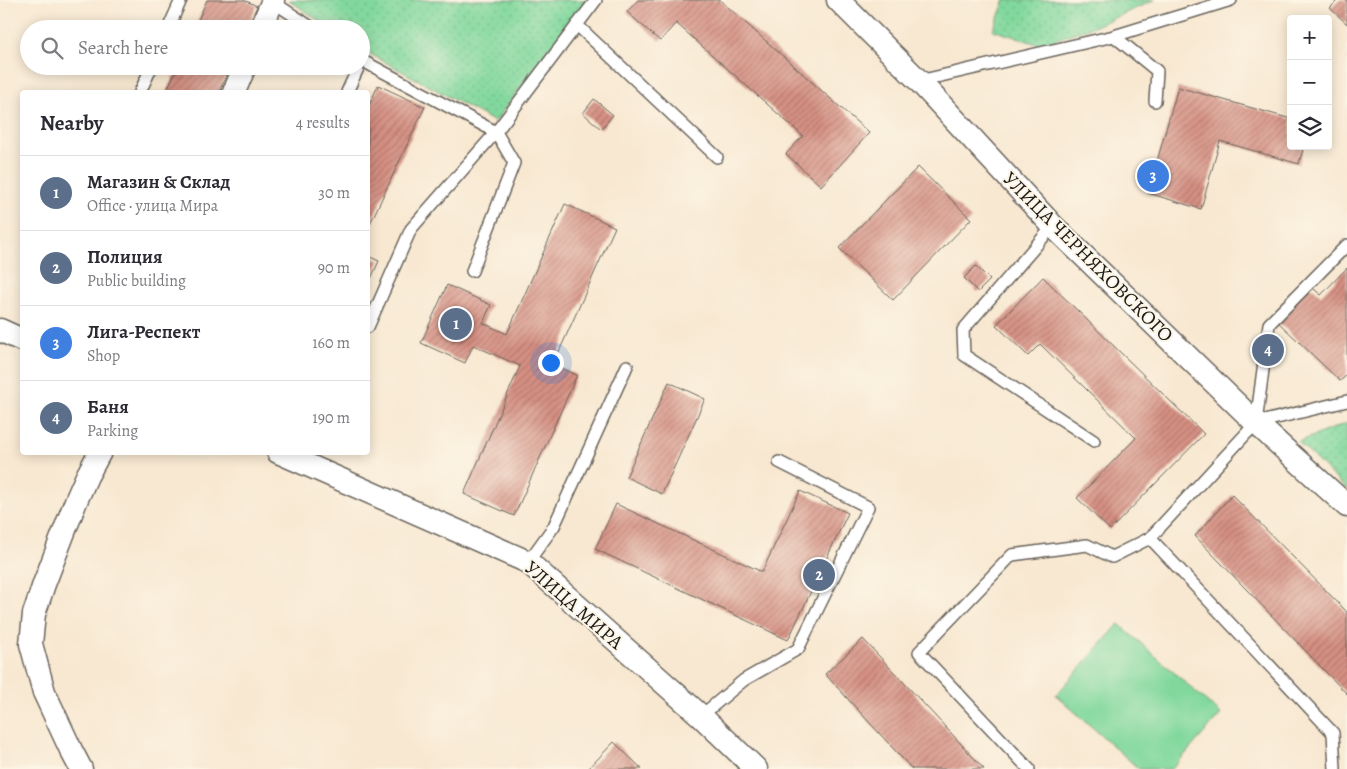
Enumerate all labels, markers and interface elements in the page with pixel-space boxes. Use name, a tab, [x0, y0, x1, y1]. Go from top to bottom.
map controls	[1287, 15, 1332, 150]
button: +	[1287, 15, 1332, 60]
search box	[20, 20, 370, 75]
icon: search	[38, 34, 66, 62]
text: Search here	[78, 35, 168, 61]
button: −	[1287, 60, 1332, 105]
button: layers	[1287, 105, 1332, 150]
text: Nearby	[40, 109, 103, 137]
text: 4 results	[296, 112, 350, 134]
pin: 3	[1137, 157, 1169, 195]
street label: УЛИЦА ЧЕРНЯХОВСКОГО	[997, 166, 1179, 348]
text: Магазин & Склад	[87, 169, 230, 195]
text: 1	[53, 182, 59, 204]
text: 30 m	[318, 182, 350, 204]
text: Office · улица Мира	[87, 195, 218, 217]
text: Полиция	[87, 244, 163, 270]
text: 2	[52, 257, 60, 279]
text: 90 m	[318, 257, 350, 279]
text: Public building	[87, 270, 186, 292]
pin: 1	[440, 305, 472, 343]
text: Лига-Респект	[87, 319, 200, 345]
pin: 4	[1252, 331, 1284, 369]
text: 3	[53, 332, 59, 354]
text: 160 m	[312, 332, 350, 354]
text: Shop	[87, 345, 120, 367]
your location	[538, 350, 564, 376]
text: Баня	[87, 394, 129, 420]
text: 4	[52, 407, 60, 429]
text: 190 m	[312, 407, 350, 429]
text: Parking	[87, 420, 138, 442]
street label: УЛИЦА МИРА	[519, 554, 629, 656]
pin: 2	[803, 556, 835, 594]

